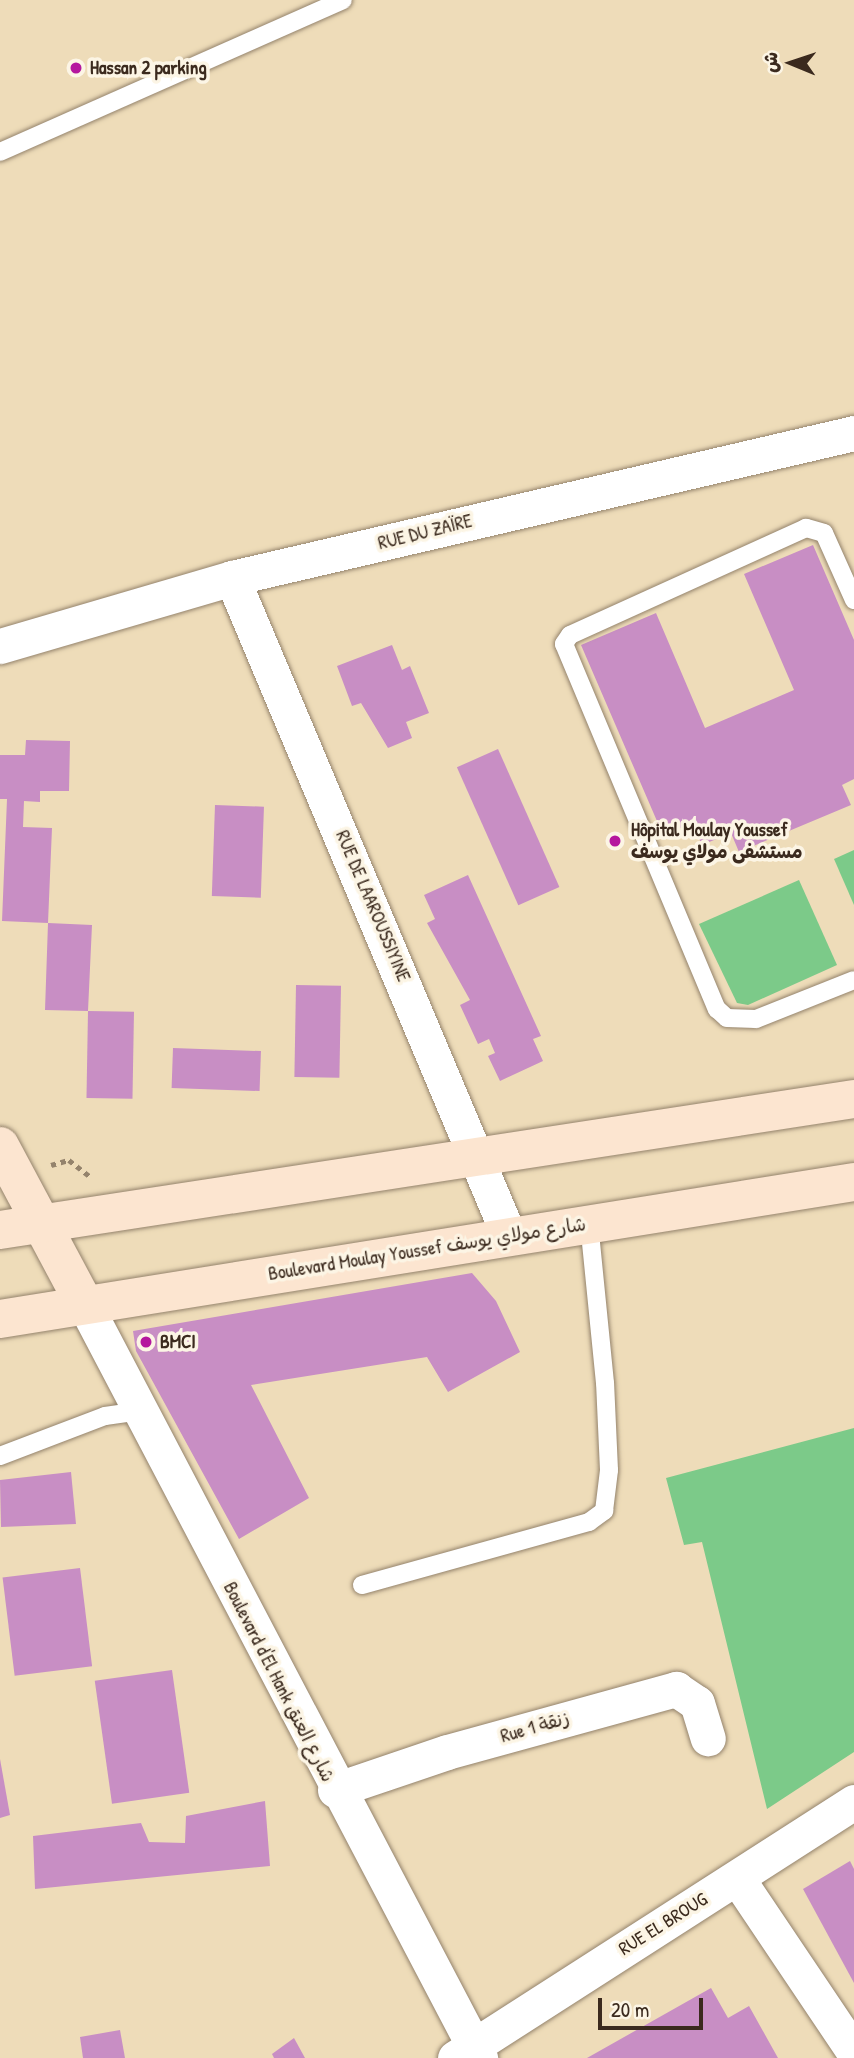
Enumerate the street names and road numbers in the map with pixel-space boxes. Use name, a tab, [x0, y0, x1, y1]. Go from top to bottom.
street label: RUE DU ZAÏRE	[376, 509, 474, 555]
street label: RUE DE LAAROUSSIYINE	[331, 827, 415, 985]
street label: Boulevard Moulay Youssef شارع مولاي يوسف	[266, 1213, 588, 1285]
street label: Boulevard d'El Hank شارع العنق	[219, 1578, 339, 1786]
street label: Rue 1 زنقة	[498, 1706, 572, 1748]
street label: RUE EL BROUG	[615, 1888, 711, 1960]

